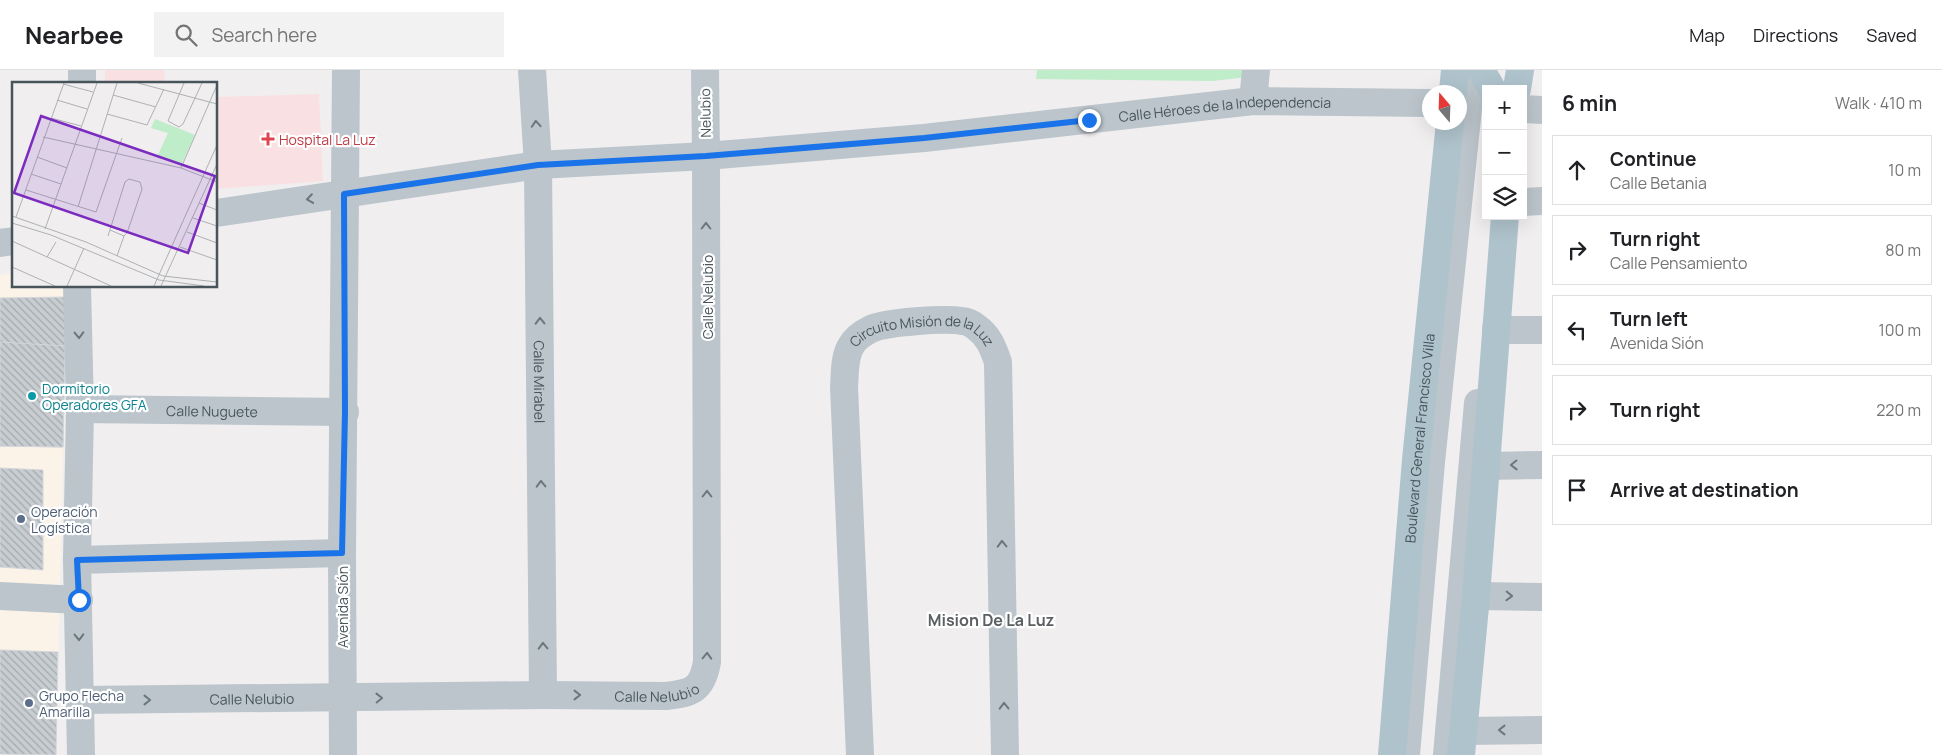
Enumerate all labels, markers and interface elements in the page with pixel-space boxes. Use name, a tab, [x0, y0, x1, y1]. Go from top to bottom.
search box	[154, 12, 504, 57]
text: Nearbee	[25, 18, 124, 51]
icon: search	[172, 21, 200, 49]
text: Search here	[212, 22, 317, 48]
text: Map	[1689, 23, 1725, 47]
text: Directions	[1753, 23, 1838, 47]
text: Saved	[1866, 23, 1917, 47]
inset map	[12, 82, 218, 288]
north arrow	[1422, 85, 1467, 130]
map controls	[1482, 85, 1527, 220]
button: +	[1482, 85, 1527, 130]
street label: Nelubio	[695, 88, 715, 138]
text: 6 min	[1562, 89, 1617, 117]
street label: Calle Héroes de la Independencia	[1117, 91, 1331, 126]
text: Walk · 410 m	[1835, 92, 1922, 114]
route end	[1078, 109, 1101, 132]
one-way arrow	[530, 120, 541, 128]
place label: Hospital La Luz	[279, 130, 376, 149]
button: −	[1482, 130, 1527, 175]
marker: Hospital La Luz	[261, 132, 275, 146]
text: Continue	[1610, 146, 1696, 172]
icon: ahead	[1563, 156, 1591, 184]
text: 10 m	[1888, 159, 1921, 181]
text: Calle Betania	[1610, 172, 1707, 194]
button: layers	[1482, 175, 1527, 220]
one-way arrow	[306, 193, 314, 204]
one-way arrow	[701, 222, 711, 230]
text: Turn right	[1610, 226, 1700, 252]
icon: right	[1563, 236, 1591, 264]
text: 80 m	[1885, 239, 1921, 261]
text: Calle Pensamiento	[1610, 252, 1747, 274]
street label: Calle Nelubio	[698, 255, 717, 339]
text: Turn left	[1610, 306, 1688, 332]
text: Circuito Misión de la Luz	[845, 310, 999, 350]
icon: left	[1563, 316, 1591, 344]
one-way arrow	[535, 317, 545, 325]
text: 100 m	[1878, 319, 1921, 341]
one-way arrow	[73, 331, 84, 339]
street label: Boulevard General Francisco Villa	[1400, 332, 1438, 544]
text: Avenida Sión	[1610, 332, 1704, 354]
street label: Calle Mirabel	[530, 340, 550, 423]
street label: Circuito Misión de la Luz	[845, 342, 999, 358]
place label: Dormitorio Operadores GFA	[42, 379, 147, 414]
marker: Dormitorio Operadores GFA	[26, 390, 38, 402]
icon: right	[1563, 396, 1591, 424]
text: Turn right	[1610, 397, 1700, 423]
text: 220 m	[1876, 399, 1921, 421]
street label: Calle Nuguete	[166, 400, 258, 421]
one-way arrow	[1510, 460, 1518, 470]
icon: arrive	[1563, 476, 1591, 504]
text: Arrive at destination	[1610, 477, 1799, 503]
one-way arrow	[536, 480, 546, 488]
one-way arrow	[702, 490, 712, 498]
place label: Operación Logística	[31, 502, 98, 537]
marker: Operación Logística	[15, 513, 27, 525]
one-way arrow	[996, 540, 1007, 548]
street label: Avenida Sión	[333, 566, 352, 648]
route start	[68, 589, 91, 612]
one-way arrow	[1505, 591, 1513, 602]
district label: Mision De La Luz	[928, 609, 1054, 631]
one-way arrow	[74, 634, 85, 642]
one-way arrow	[538, 642, 548, 650]
one-way arrow	[702, 652, 712, 660]
street label: Calle Nelubio	[615, 679, 703, 706]
place label: Grupo Flecha Amarilla	[39, 686, 124, 721]
street label: Calle Nelubio	[210, 688, 294, 708]
one-way arrow	[574, 690, 581, 700]
one-way arrow	[376, 693, 384, 703]
one-way arrow	[144, 695, 151, 705]
marker: Grupo Flecha Amarilla	[23, 697, 35, 709]
one-way arrow	[999, 702, 1009, 710]
one-way arrow	[1498, 725, 1506, 735]

